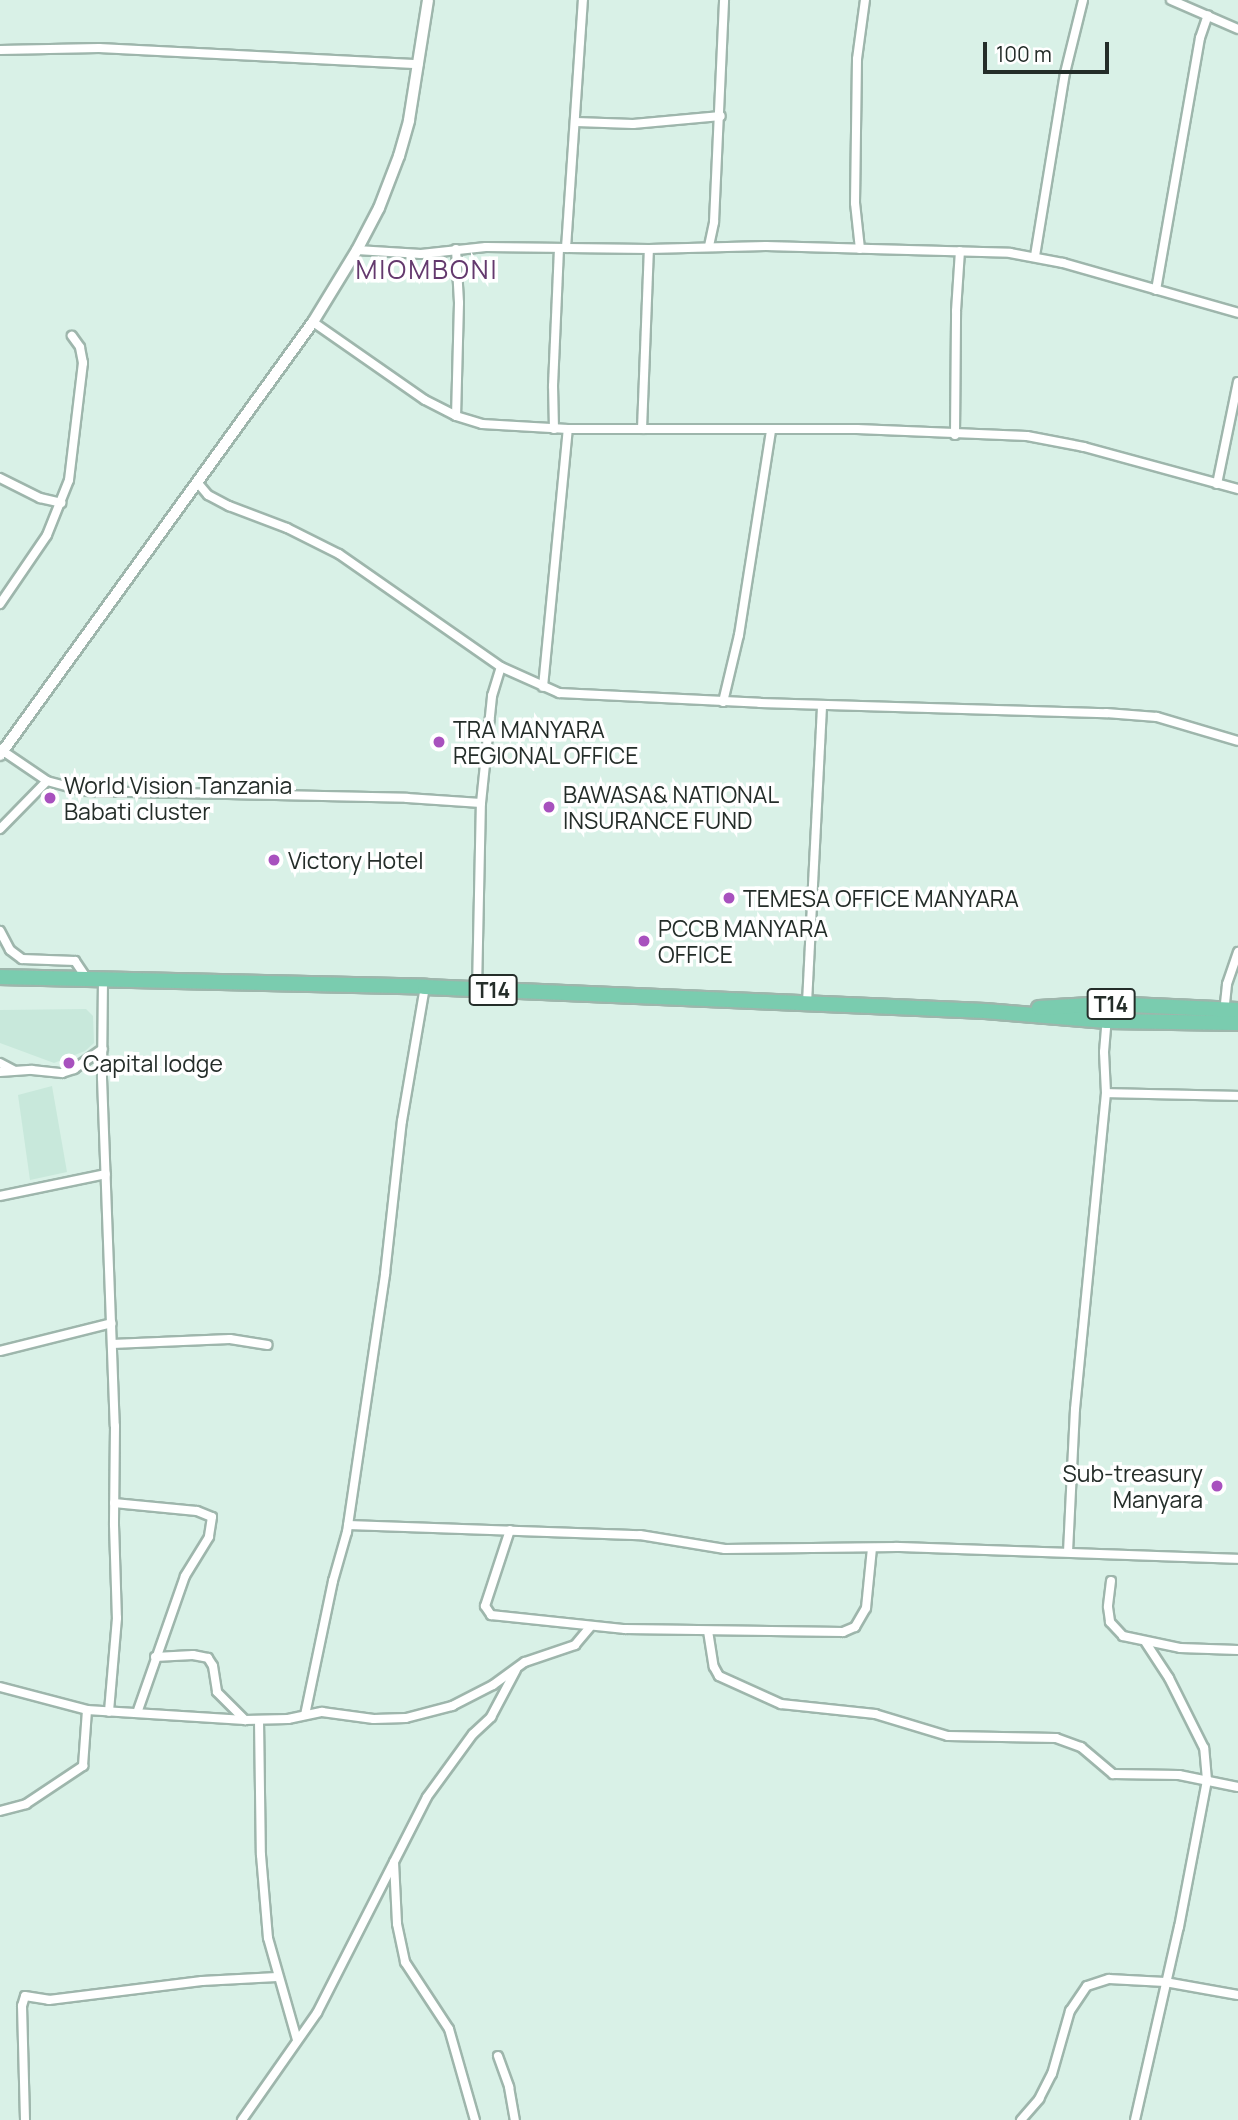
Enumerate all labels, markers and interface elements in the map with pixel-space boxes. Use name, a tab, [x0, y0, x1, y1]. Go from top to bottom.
scale bar	[986, 28, 1112, 72]
text: 100 m	[996, 40, 1052, 68]
district label: MIOMBONI	[356, 254, 498, 286]
place label: TRA MANYARA REGIONAL OFFICE	[453, 715, 640, 769]
marker: TRA MANYARA REGIONAL OFFICE	[431, 734, 447, 750]
place label: World Vision Tanzania Babati cluster	[64, 771, 292, 825]
place label: BAWASA& NATIONAL INSURANCE FUND	[563, 780, 779, 834]
marker: World Vision Tanzania Babati cluster	[42, 790, 58, 806]
marker: BAWASA& NATIONAL INSURANCE FUND	[541, 799, 557, 815]
place label: Victory Hotel	[288, 846, 424, 874]
marker: Victory Hotel	[266, 852, 282, 868]
place label: TEMESA OFFICE MANYARA	[743, 884, 1019, 912]
marker: TEMESA OFFICE MANYARA	[721, 890, 737, 906]
place label: PCCB MANYARA OFFICE	[658, 914, 828, 968]
marker: PCCB MANYARA OFFICE	[636, 933, 652, 949]
road number: T14	[468, 972, 518, 1007]
road number: T14	[1086, 986, 1136, 1021]
place label: Capital lodge	[83, 1049, 223, 1077]
marker: Capital lodge	[61, 1055, 77, 1071]
place label: Sub-treasury Manyara	[1063, 1459, 1203, 1513]
marker: Sub-treasury Manyara	[1209, 1478, 1225, 1494]

